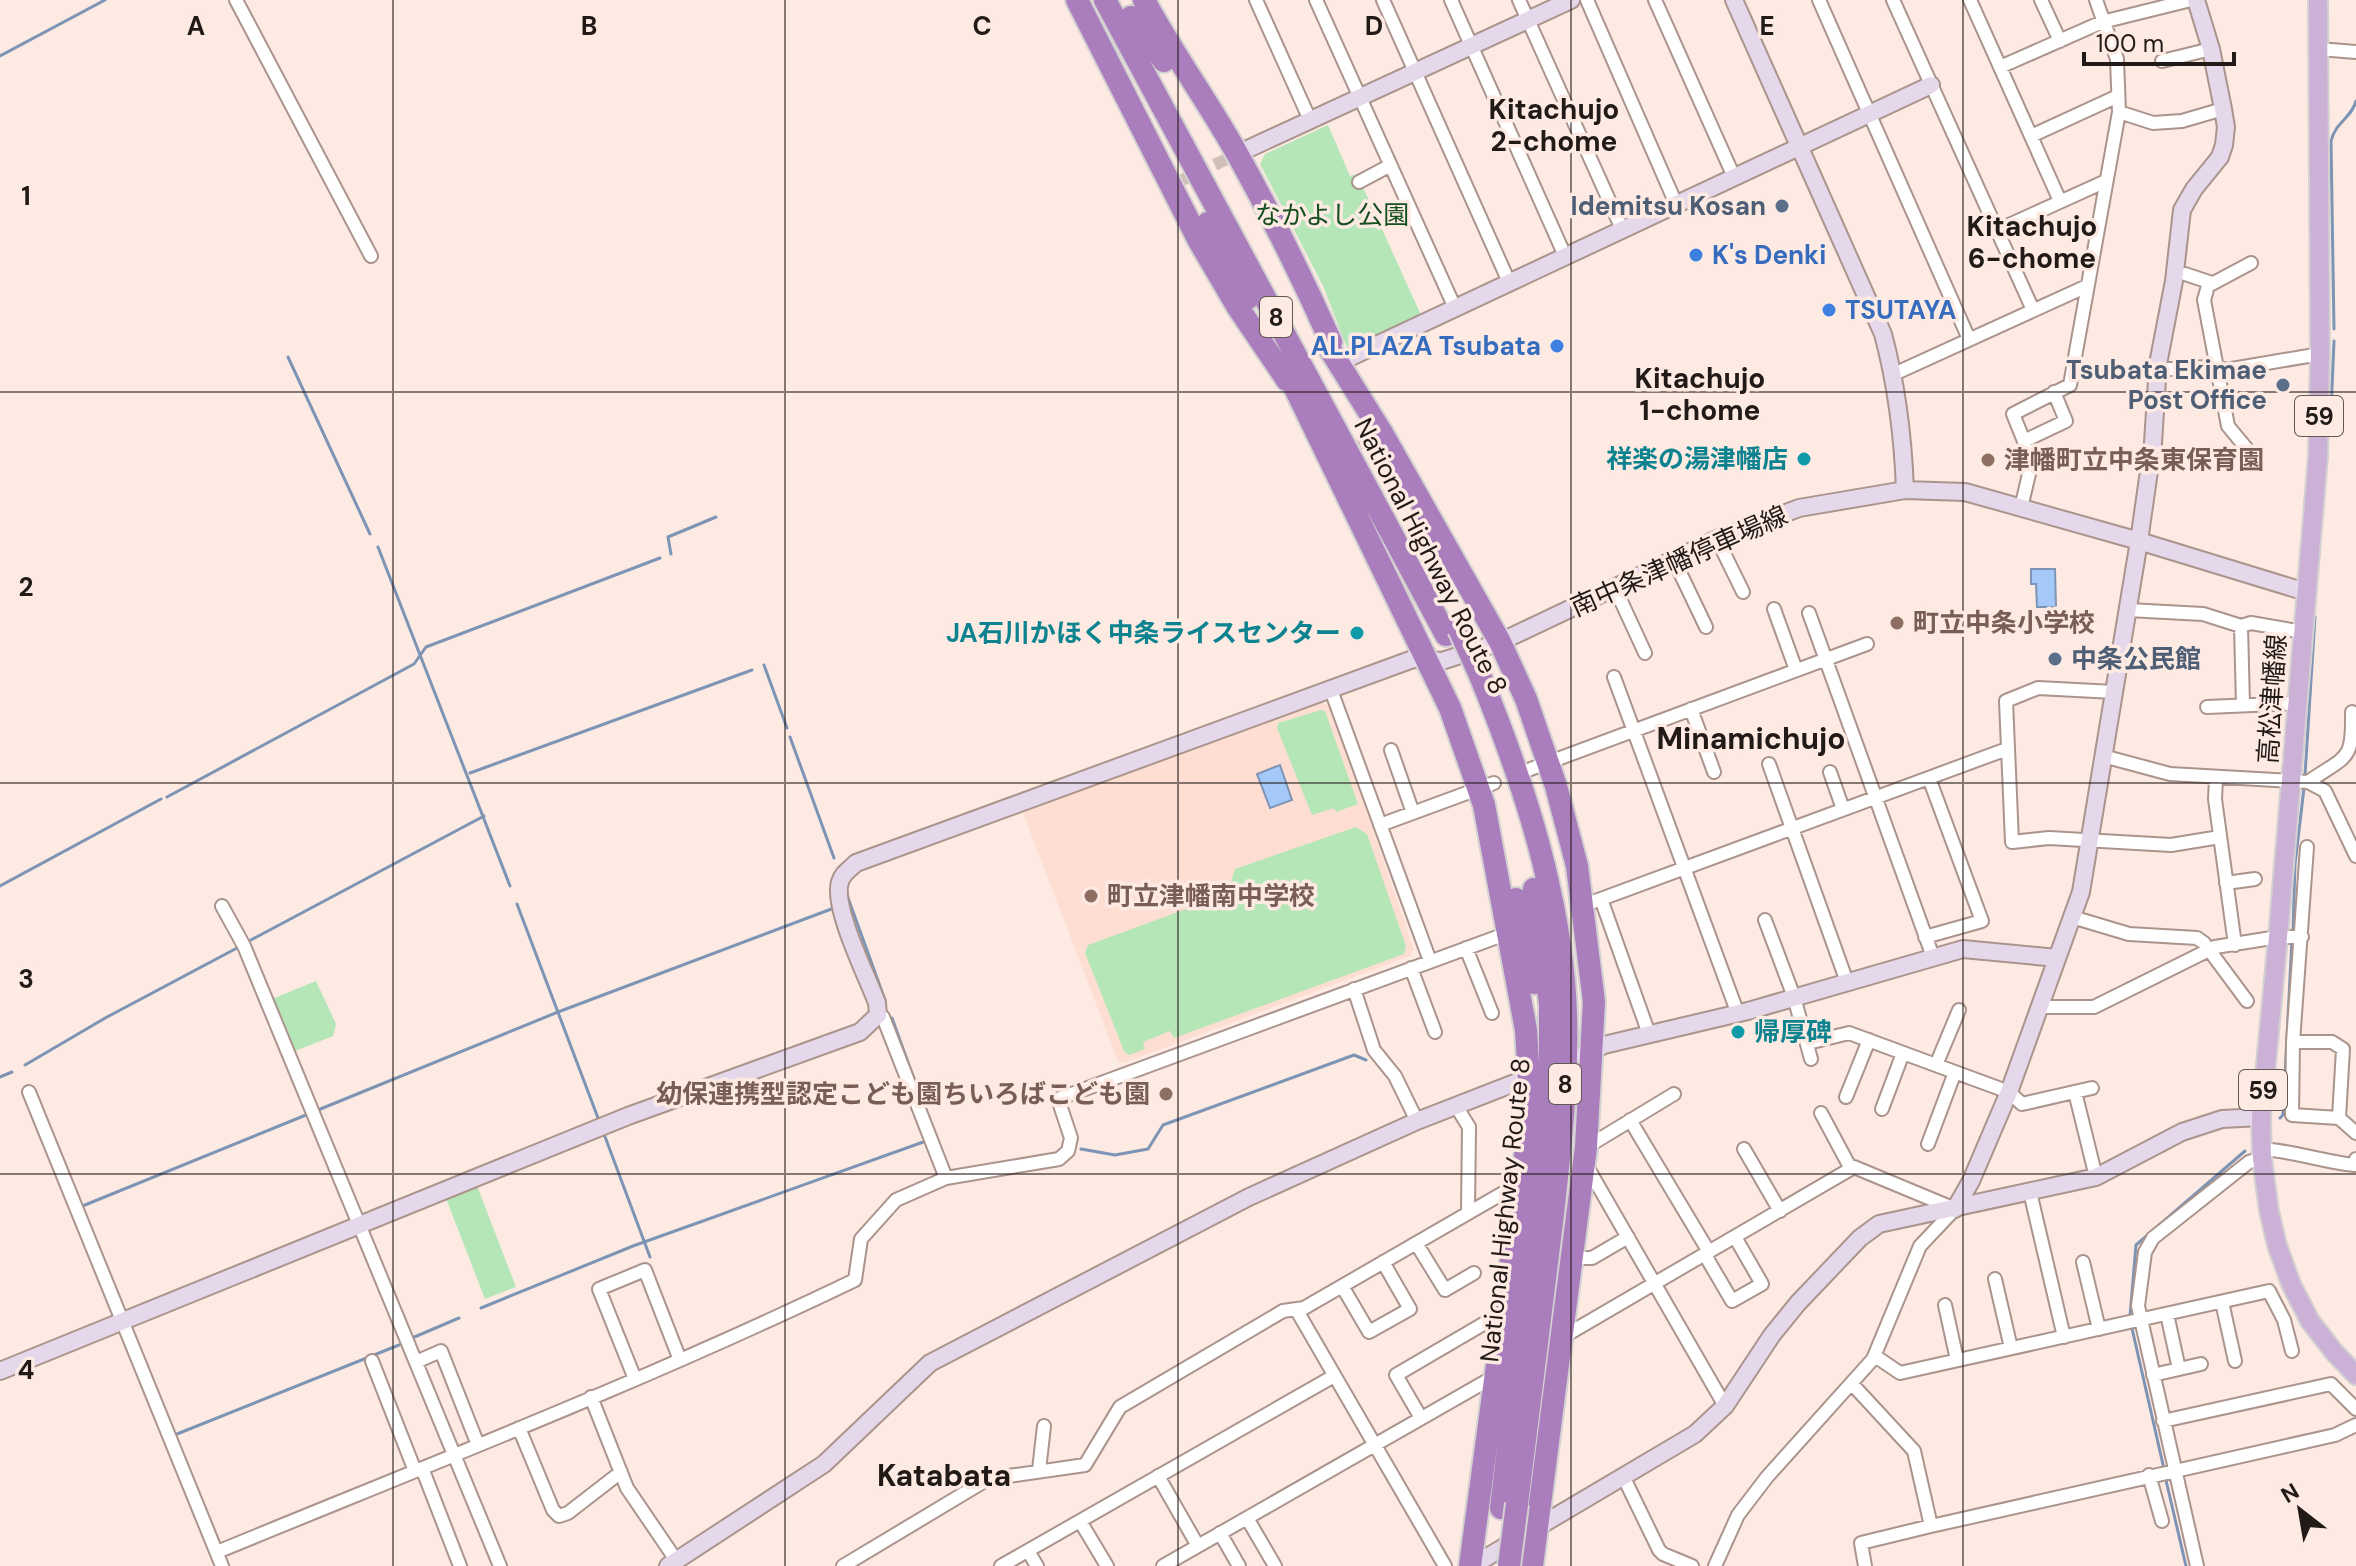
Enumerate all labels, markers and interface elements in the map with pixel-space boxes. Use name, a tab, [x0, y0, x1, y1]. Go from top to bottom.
text: A	[187, 9, 205, 43]
text: B	[581, 9, 597, 43]
text: C	[972, 9, 992, 43]
text: D	[1365, 9, 1383, 43]
text: E	[1759, 9, 1775, 43]
scale bar	[2084, 16, 2234, 66]
text: 100 m	[2096, 28, 2164, 59]
district label: Kitachujo 2-chome	[1489, 91, 1619, 160]
text: 1	[21, 179, 31, 213]
place label: Idemitsu Kosan	[1571, 189, 1766, 223]
marker: Idemitsu Kosan	[1773, 197, 1791, 215]
park label: なかよし公園	[1255, 198, 1409, 232]
district label: Kitachujo 6-chome	[1967, 208, 2097, 277]
place label: K's Denki	[1712, 238, 1826, 272]
marker: K's Denki	[1687, 246, 1705, 264]
place label: TSUTAYA	[1845, 293, 1957, 327]
road number: 8	[1260, 297, 1292, 337]
marker: TSUTAYA	[1820, 301, 1838, 319]
place label: AL.PLAZA Tsubata	[1311, 329, 1541, 363]
marker: AL.PLAZA Tsubata	[1548, 337, 1566, 355]
place label: Tsubata Ekimae Post Office	[2066, 353, 2267, 417]
district label: Kitachujo 1-chome	[1635, 360, 1765, 429]
marker: Tsubata Ekimae Post Office	[2274, 376, 2292, 394]
road number: 59	[2295, 396, 2343, 436]
street label: National Highway Route 8	[1346, 412, 1516, 700]
place label: 祥楽の湯津幡店	[1606, 442, 1788, 476]
place label: 津幡町立中条東保育園	[2004, 443, 2264, 477]
marker: 祥楽の湯津幡店	[1795, 450, 1813, 468]
marker: 津幡町立中条東保育園	[1979, 451, 1997, 469]
street label: 南中条津幡停車場線	[1565, 498, 1793, 624]
text: 2	[18, 570, 34, 604]
place label: 町立中条小学校	[1913, 606, 2095, 640]
marker: 町立中条小学校	[1888, 614, 1906, 632]
place label: JA石川かほく中条ライスセンター	[946, 616, 1341, 650]
marker: JA石川かほく中条ライスセンター	[1348, 624, 1366, 642]
street label: 高松津幡線	[2251, 633, 2293, 765]
place label: 中条公民館	[2071, 642, 2201, 676]
marker: 中条公民館	[2046, 650, 2064, 668]
district label: Minamichujo	[1656, 719, 1846, 758]
place label: 町立津幡南中学校	[1107, 879, 1315, 913]
marker: 町立津幡南中学校	[1082, 887, 1100, 905]
text: 3	[18, 962, 34, 996]
place label: 帰厚碑	[1754, 1015, 1832, 1049]
marker: 帰厚碑	[1729, 1023, 1747, 1041]
street label: National Highway Route 8	[1472, 1056, 1538, 1364]
road number: 8	[1549, 1064, 1581, 1104]
road number: 59	[2239, 1070, 2287, 1110]
place label: 幼保連携型認定こども園ちいろばこども園	[656, 1077, 1150, 1111]
marker: 幼保連携型認定こども園ちいろばこども園	[1157, 1085, 1175, 1103]
text: 4	[18, 1353, 34, 1387]
district label: Katabata	[877, 1456, 1011, 1495]
north arrow	[2260, 1470, 2340, 1550]
text: N	[2276, 1477, 2304, 1510]

